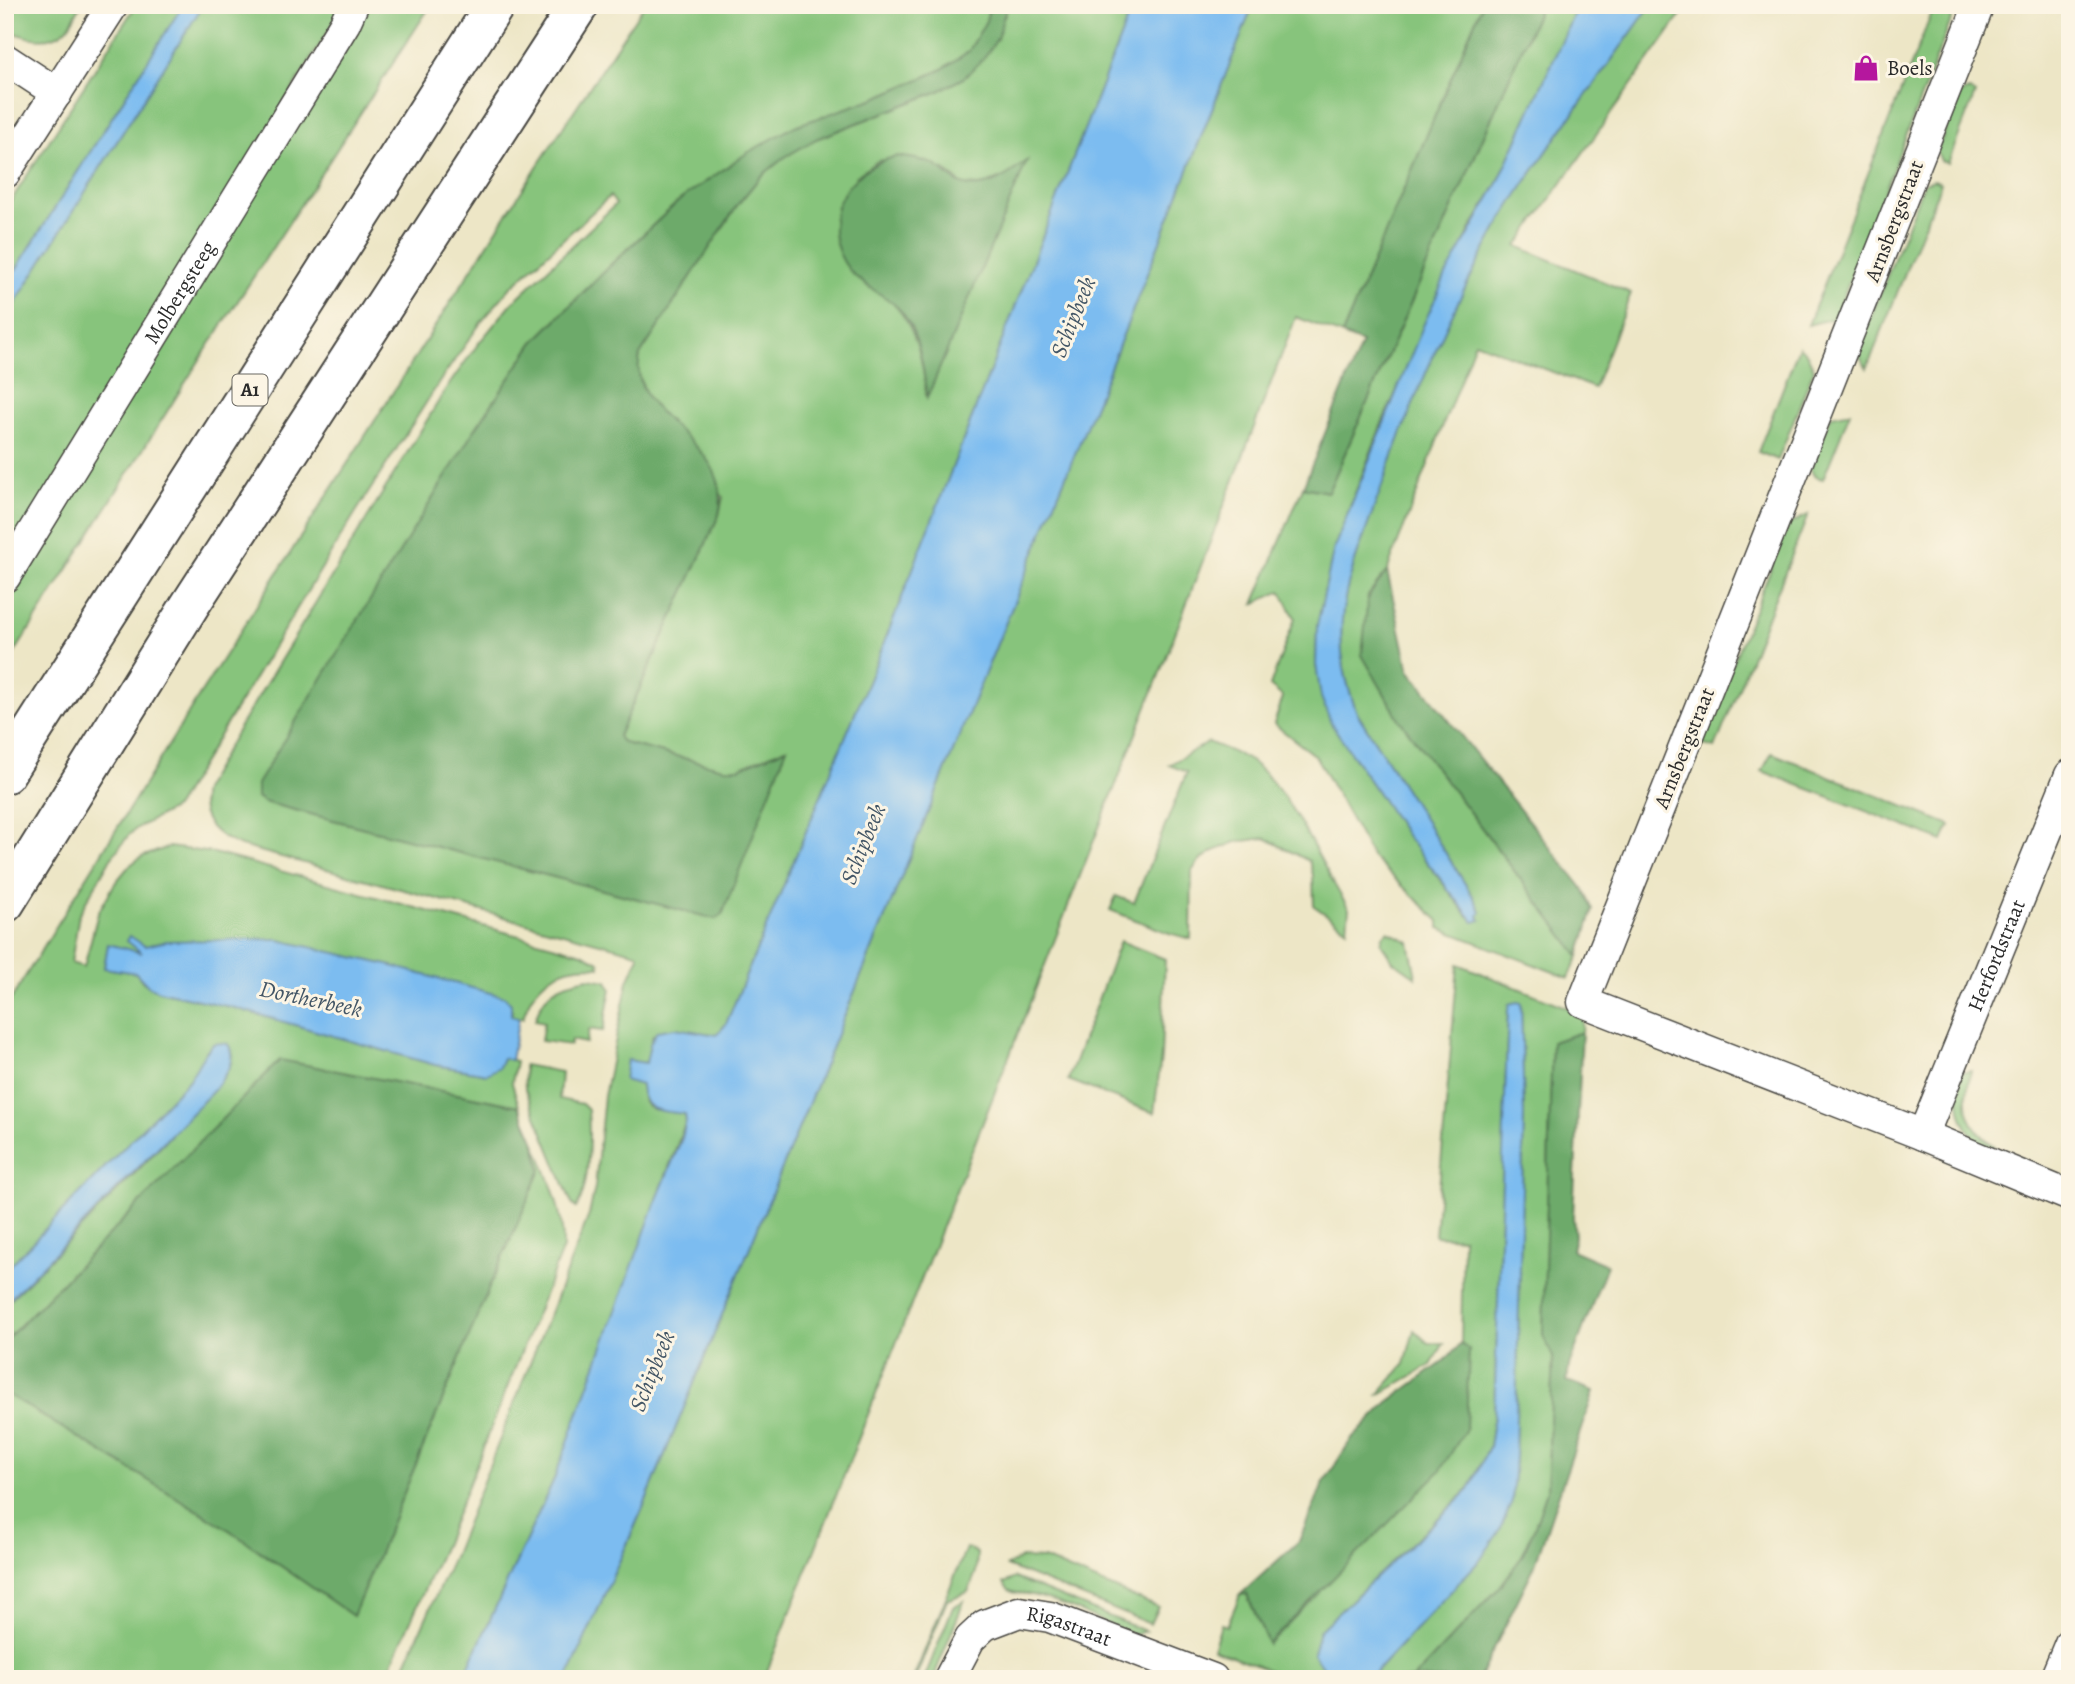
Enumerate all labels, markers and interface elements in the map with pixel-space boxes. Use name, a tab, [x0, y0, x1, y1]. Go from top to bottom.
shop icon: Boels	[1851, 53, 1881, 83]
place label: Boels	[1887, 54, 1933, 82]
street label: Arnsbergstraat	[1858, 156, 1930, 287]
street label: Molbergsteeg	[137, 235, 222, 349]
water label: Schipbeek	[1043, 272, 1103, 362]
road number: A1	[232, 374, 268, 406]
street label: Arnsbergstraat	[1647, 683, 1721, 814]
water label: Schipbeek	[833, 799, 893, 889]
street label: Herfordstraat	[1961, 895, 2032, 1016]
water label: Dortherbeek	[257, 973, 365, 1025]
water label: Schipbeek	[622, 1326, 682, 1416]
street label: Rigastraat	[1024, 1599, 1116, 1653]

